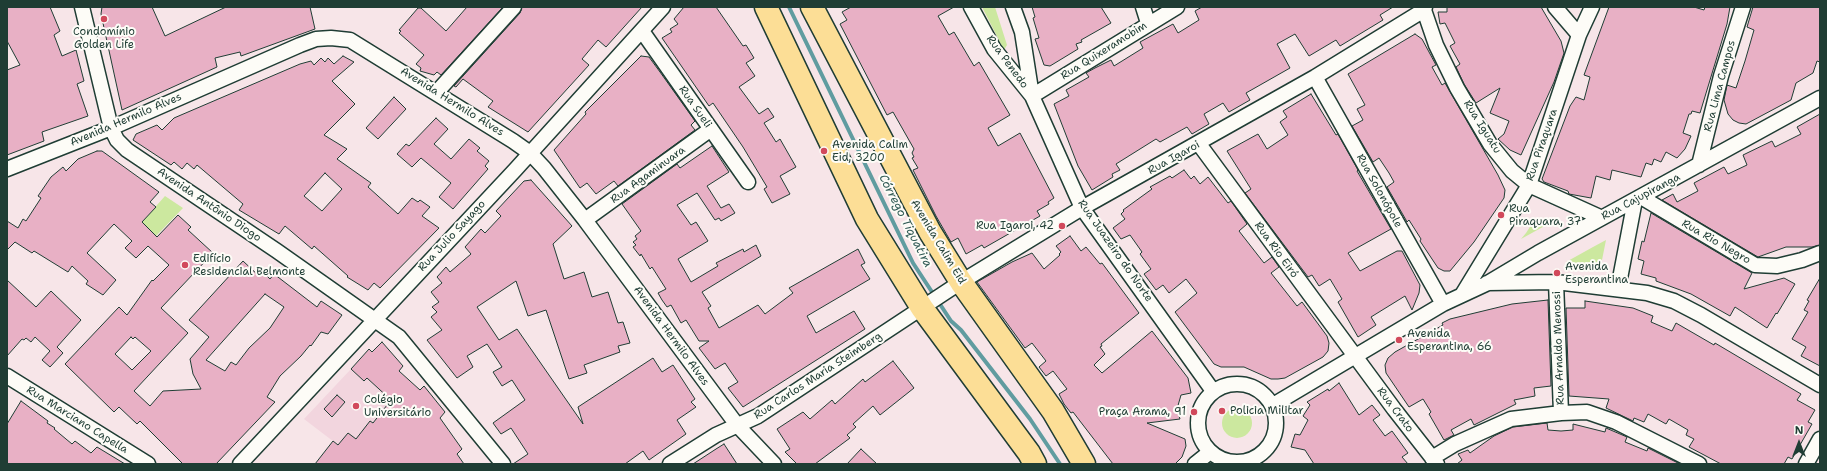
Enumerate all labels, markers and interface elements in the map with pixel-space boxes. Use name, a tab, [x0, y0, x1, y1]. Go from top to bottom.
marker: Condomínio Golden Life	[99, 14, 109, 24]
street label: Rua Quixeramobim	[1058, 19, 1150, 83]
place label: Condomínio Golden Life	[73, 25, 135, 51]
street label: Rua Penedo	[983, 33, 1031, 91]
street label: Rua Lima Campos	[1701, 39, 1739, 133]
street label: Avenida Hermilo Alves	[398, 65, 506, 139]
street label: Rua Sueli	[676, 83, 714, 131]
street label: Avenida Hermilo Alves	[68, 91, 184, 149]
street label: Rua Iguatu	[1460, 98, 1504, 156]
street label: Rua Piraquara	[1523, 107, 1561, 183]
place label: Avenida Calim Eid, 3200	[832, 138, 908, 164]
street label: Rua Igaroi	[1146, 138, 1202, 178]
street label: Rua Agaminuara	[608, 144, 688, 206]
marker: Avenida Calim Eid, 3200	[819, 146, 829, 156]
street label: Rua Solonópole	[1353, 152, 1405, 230]
street label: Avenida Antônio Diogo	[154, 165, 264, 245]
street label: Rua Cajupiranga	[1599, 171, 1683, 223]
water label: Córrego Tiquatira	[875, 172, 935, 270]
street label: Avenida Calim Eid	[908, 197, 968, 287]
street label: Rua Juazeiro do Norte	[1075, 197, 1155, 305]
street label: Rua Julio Sayago	[416, 198, 488, 274]
place label: Rua Piraquara, 37	[1509, 202, 1581, 228]
marker: Rua Piraquara, 37	[1496, 210, 1506, 220]
street label: Rua Rio Negro	[1679, 217, 1753, 267]
place label: Rua Igaroi, 42	[976, 219, 1054, 233]
street label: Rua Rio Eiró	[1251, 219, 1301, 281]
marker: Rua Igaroi, 42	[1057, 221, 1067, 231]
place label: Edifício Residencial Belmonte	[193, 252, 306, 278]
marker: Edifício Residencial Belmonte	[180, 260, 190, 270]
place label: Avenida Esperantina	[1565, 260, 1628, 286]
marker: Avenida Esperantina	[1552, 268, 1562, 278]
street label: Avenida Hermilo Alves	[630, 284, 712, 388]
street label: Rua Arnaldo Menossi	[1550, 291, 1568, 405]
place label: Avenida Esperantina, 66	[1407, 327, 1492, 353]
street label: Rua Carlos Maria Steimberg	[752, 330, 884, 422]
marker: Avenida Esperantina, 66	[1394, 335, 1404, 345]
street label: Rua Marciano Capella	[24, 383, 130, 457]
street label: Rua Crato	[1374, 385, 1416, 435]
place label: Colégio Universitário	[364, 393, 431, 419]
marker: Colégio Universitário	[351, 401, 361, 411]
place label: Policia Militar	[1230, 404, 1304, 418]
place label: Praça Arama, 91	[1099, 405, 1186, 419]
marker: Policia Militar	[1217, 406, 1227, 416]
marker: Praça Arama, 91	[1189, 407, 1199, 417]
north arrow	[1779, 423, 1819, 463]
text: N	[1795, 423, 1803, 438]

